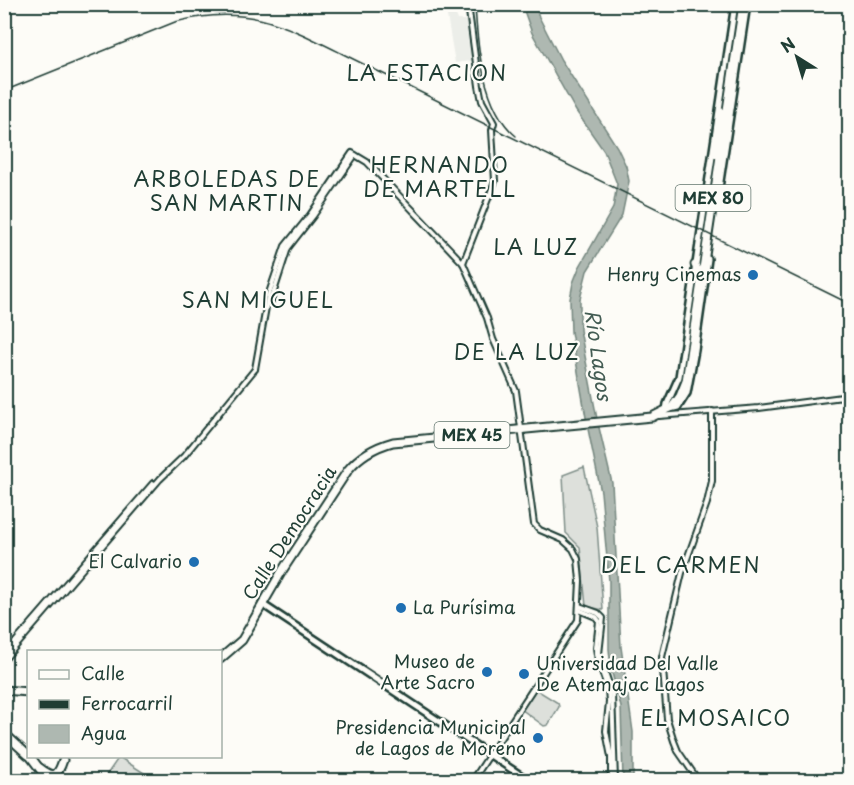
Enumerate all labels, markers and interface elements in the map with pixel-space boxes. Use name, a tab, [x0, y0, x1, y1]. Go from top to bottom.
north arrow	[767, 27, 827, 87]
text: N	[775, 31, 800, 58]
district label: LA ESTACION	[346, 56, 508, 88]
district label: HERNANDO DE MARTELL	[363, 148, 517, 204]
district label: ARBOLEDAS DE SAN MARTIN	[133, 162, 321, 218]
road number: MEX 80	[676, 185, 750, 211]
district label: LA LUZ	[493, 230, 579, 262]
place label: Henry Cinemas	[607, 260, 741, 287]
marker: Henry Cinemas	[746, 268, 760, 282]
district label: SAN MIGUEL	[182, 283, 334, 315]
water label: Río Lagos	[578, 308, 620, 404]
district label: DE LA LUZ	[454, 335, 580, 367]
road number: MEX 45	[434, 422, 510, 448]
street label: Calle Democracia	[235, 460, 342, 605]
place label: El Calvario	[88, 547, 182, 574]
district label: DEL CARMEN	[601, 548, 761, 580]
marker: El Calvario	[187, 555, 201, 569]
place label: La Purísima	[413, 593, 516, 620]
marker: La Purísima	[394, 601, 408, 615]
place label: Museo de Arte Sacro	[380, 647, 475, 695]
place label: Universidad Del Valle De Atemajac Lagos	[536, 649, 719, 697]
legend	[27, 650, 222, 758]
text: Calle	[81, 659, 125, 686]
marker: Museo de Arte Sacro	[480, 665, 494, 679]
marker: Universidad Del Valle De Atemajac Lagos	[517, 667, 531, 681]
text: Ferrocarril	[81, 689, 173, 716]
district label: EL MOSAICO	[640, 701, 792, 733]
place label: Presidencia Municipal de Lagos de Moreno	[335, 713, 526, 761]
text: Agua	[81, 719, 127, 746]
marker: Presidencia Municipal de Lagos de Moreno	[531, 731, 545, 745]

